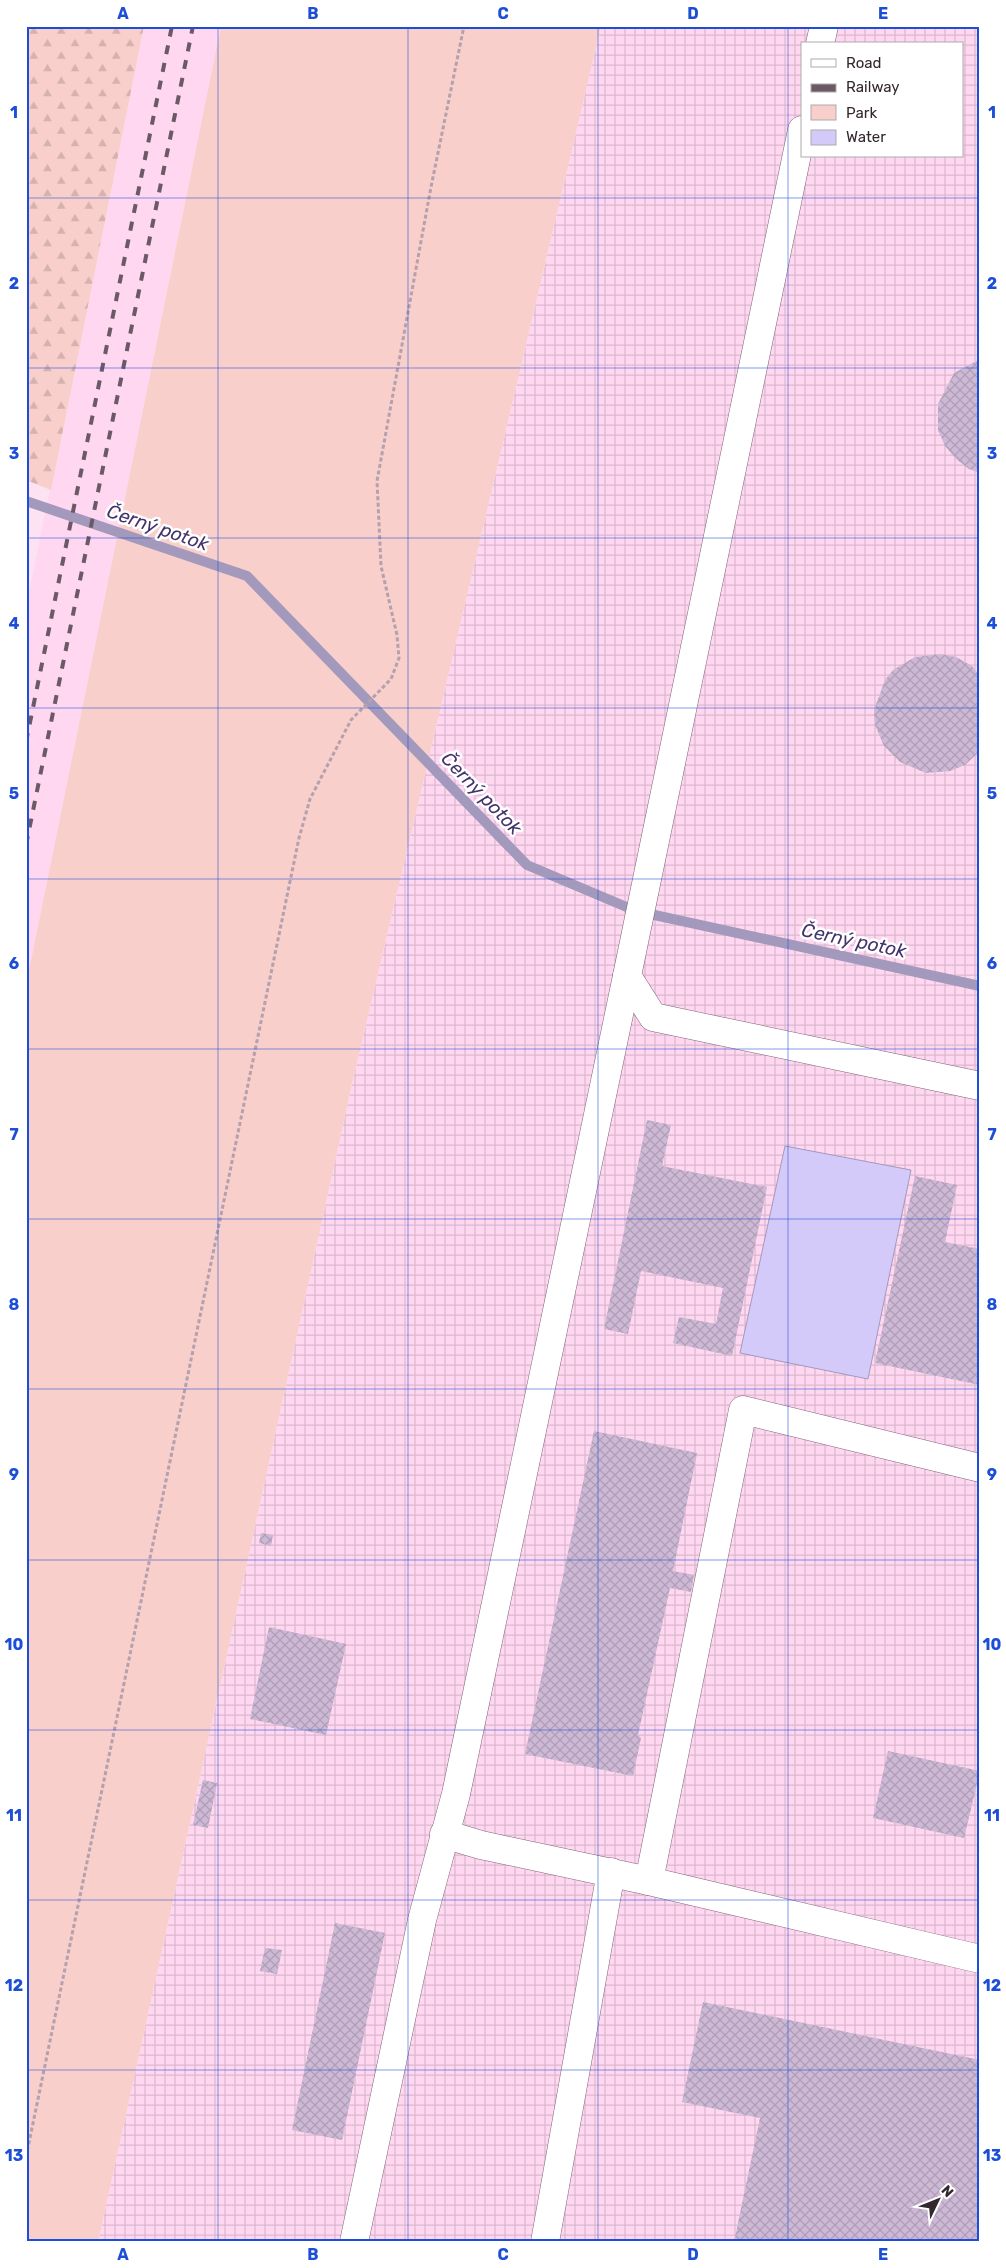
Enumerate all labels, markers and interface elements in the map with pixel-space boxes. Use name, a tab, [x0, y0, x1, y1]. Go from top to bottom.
text: A	[117, 4, 129, 23]
text: B	[307, 4, 319, 23]
text: C	[497, 4, 509, 23]
text: D	[687, 4, 699, 23]
text: E	[878, 4, 888, 23]
legend	[801, 42, 964, 158]
text: Road	[846, 54, 882, 72]
text: Railway	[846, 78, 900, 96]
text: 1	[10, 103, 18, 122]
text: 1	[988, 103, 996, 122]
text: Park	[846, 104, 877, 122]
text: Water	[846, 128, 886, 146]
text: 2	[9, 274, 19, 293]
text: 2	[987, 274, 997, 293]
text: 3	[9, 444, 19, 463]
text: 3	[987, 444, 997, 463]
water label: Černý potok	[104, 499, 212, 556]
text: 4	[9, 614, 20, 633]
text: 4	[987, 614, 998, 633]
water label: Černý potok	[436, 747, 527, 840]
text: 5	[9, 784, 19, 803]
text: 5	[987, 784, 997, 803]
water label: Černý potok	[799, 918, 909, 963]
text: 6	[9, 954, 19, 973]
text: 6	[987, 954, 997, 973]
text: 7	[9, 1125, 19, 1144]
text: 7	[987, 1125, 997, 1144]
text: 8	[9, 1295, 20, 1314]
text: 8	[987, 1295, 998, 1314]
text: 9	[9, 1465, 19, 1484]
text: 9	[987, 1465, 997, 1484]
text: 10	[5, 1635, 24, 1654]
text: 10	[983, 1635, 1002, 1654]
text: 11	[6, 1806, 22, 1825]
text: 11	[984, 1806, 1000, 1825]
text: 12	[5, 1976, 23, 1995]
text: 12	[983, 1976, 1001, 1995]
text: 13	[5, 2146, 23, 2165]
text: 13	[983, 2146, 1001, 2165]
north arrow	[914, 2176, 964, 2226]
text: N	[937, 2182, 957, 2201]
text: A	[117, 2245, 129, 2264]
text: B	[307, 2245, 319, 2264]
text: C	[497, 2245, 509, 2264]
text: D	[687, 2245, 699, 2264]
text: E	[878, 2245, 888, 2264]

